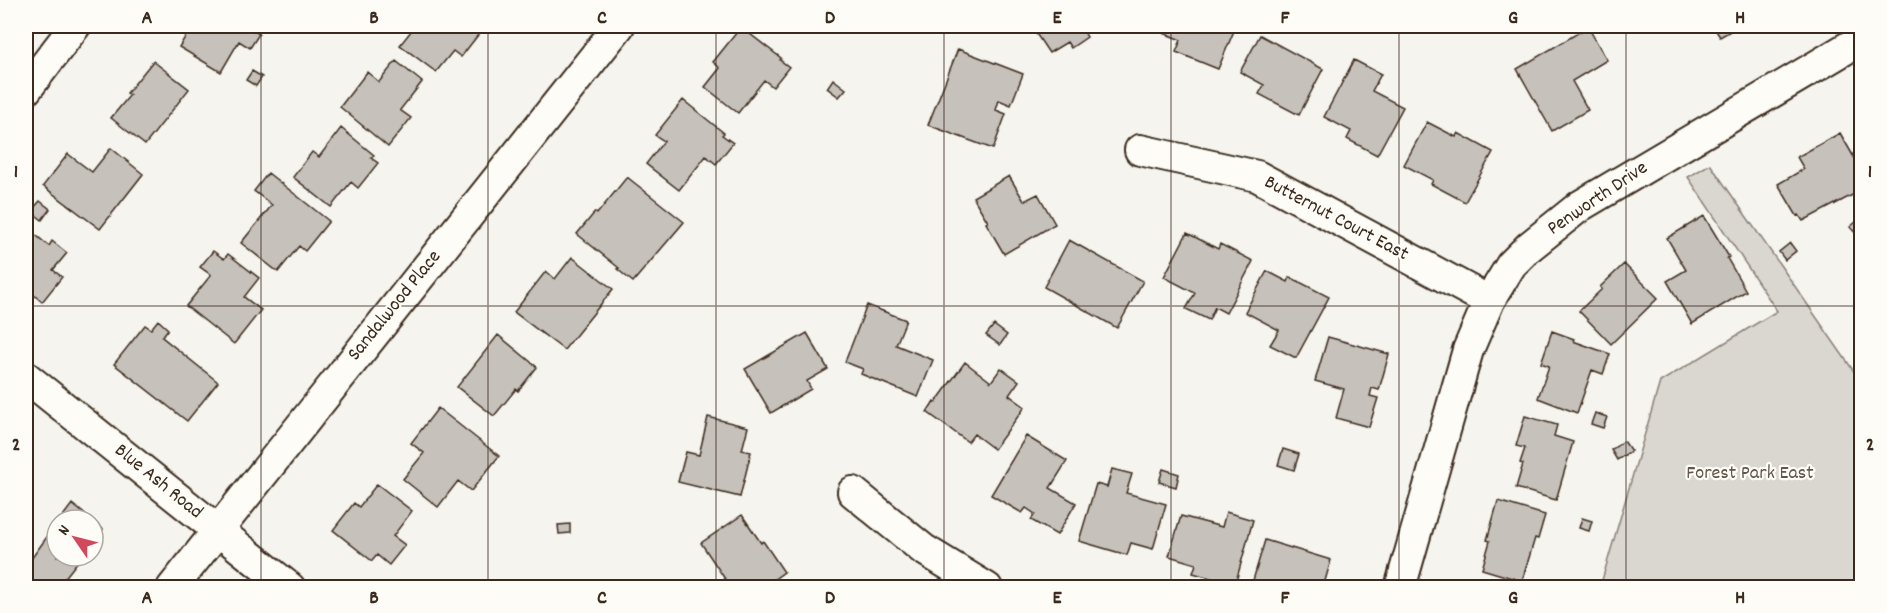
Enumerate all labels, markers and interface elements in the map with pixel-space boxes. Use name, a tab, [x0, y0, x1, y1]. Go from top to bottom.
text: A	[142, 5, 153, 33]
text: B	[369, 5, 379, 33]
text: C	[597, 5, 607, 33]
text: D	[825, 5, 836, 33]
text: E	[1052, 5, 1062, 33]
text: F	[1281, 5, 1291, 33]
text: G	[1508, 5, 1518, 33]
text: H	[1735, 5, 1745, 33]
street label: Penworth Drive	[1542, 155, 1654, 243]
text: 1	[14, 159, 18, 187]
text: 1	[1868, 159, 1872, 187]
street label: Butternut Court East	[1259, 169, 1413, 269]
street label: Sandalwood Place	[341, 244, 449, 368]
text: 2	[12, 432, 20, 460]
text: 2	[1866, 432, 1874, 460]
street label: Blue Ash Road	[108, 438, 208, 526]
park label: Forest Park East	[1686, 460, 1814, 488]
north arrow	[45, 508, 105, 568]
text: N	[53, 521, 77, 541]
text: A	[142, 585, 153, 613]
text: B	[369, 585, 379, 613]
text: C	[597, 585, 607, 613]
text: D	[825, 585, 836, 613]
text: E	[1052, 585, 1062, 613]
text: F	[1281, 585, 1291, 613]
text: G	[1508, 585, 1518, 613]
text: H	[1735, 585, 1745, 613]

